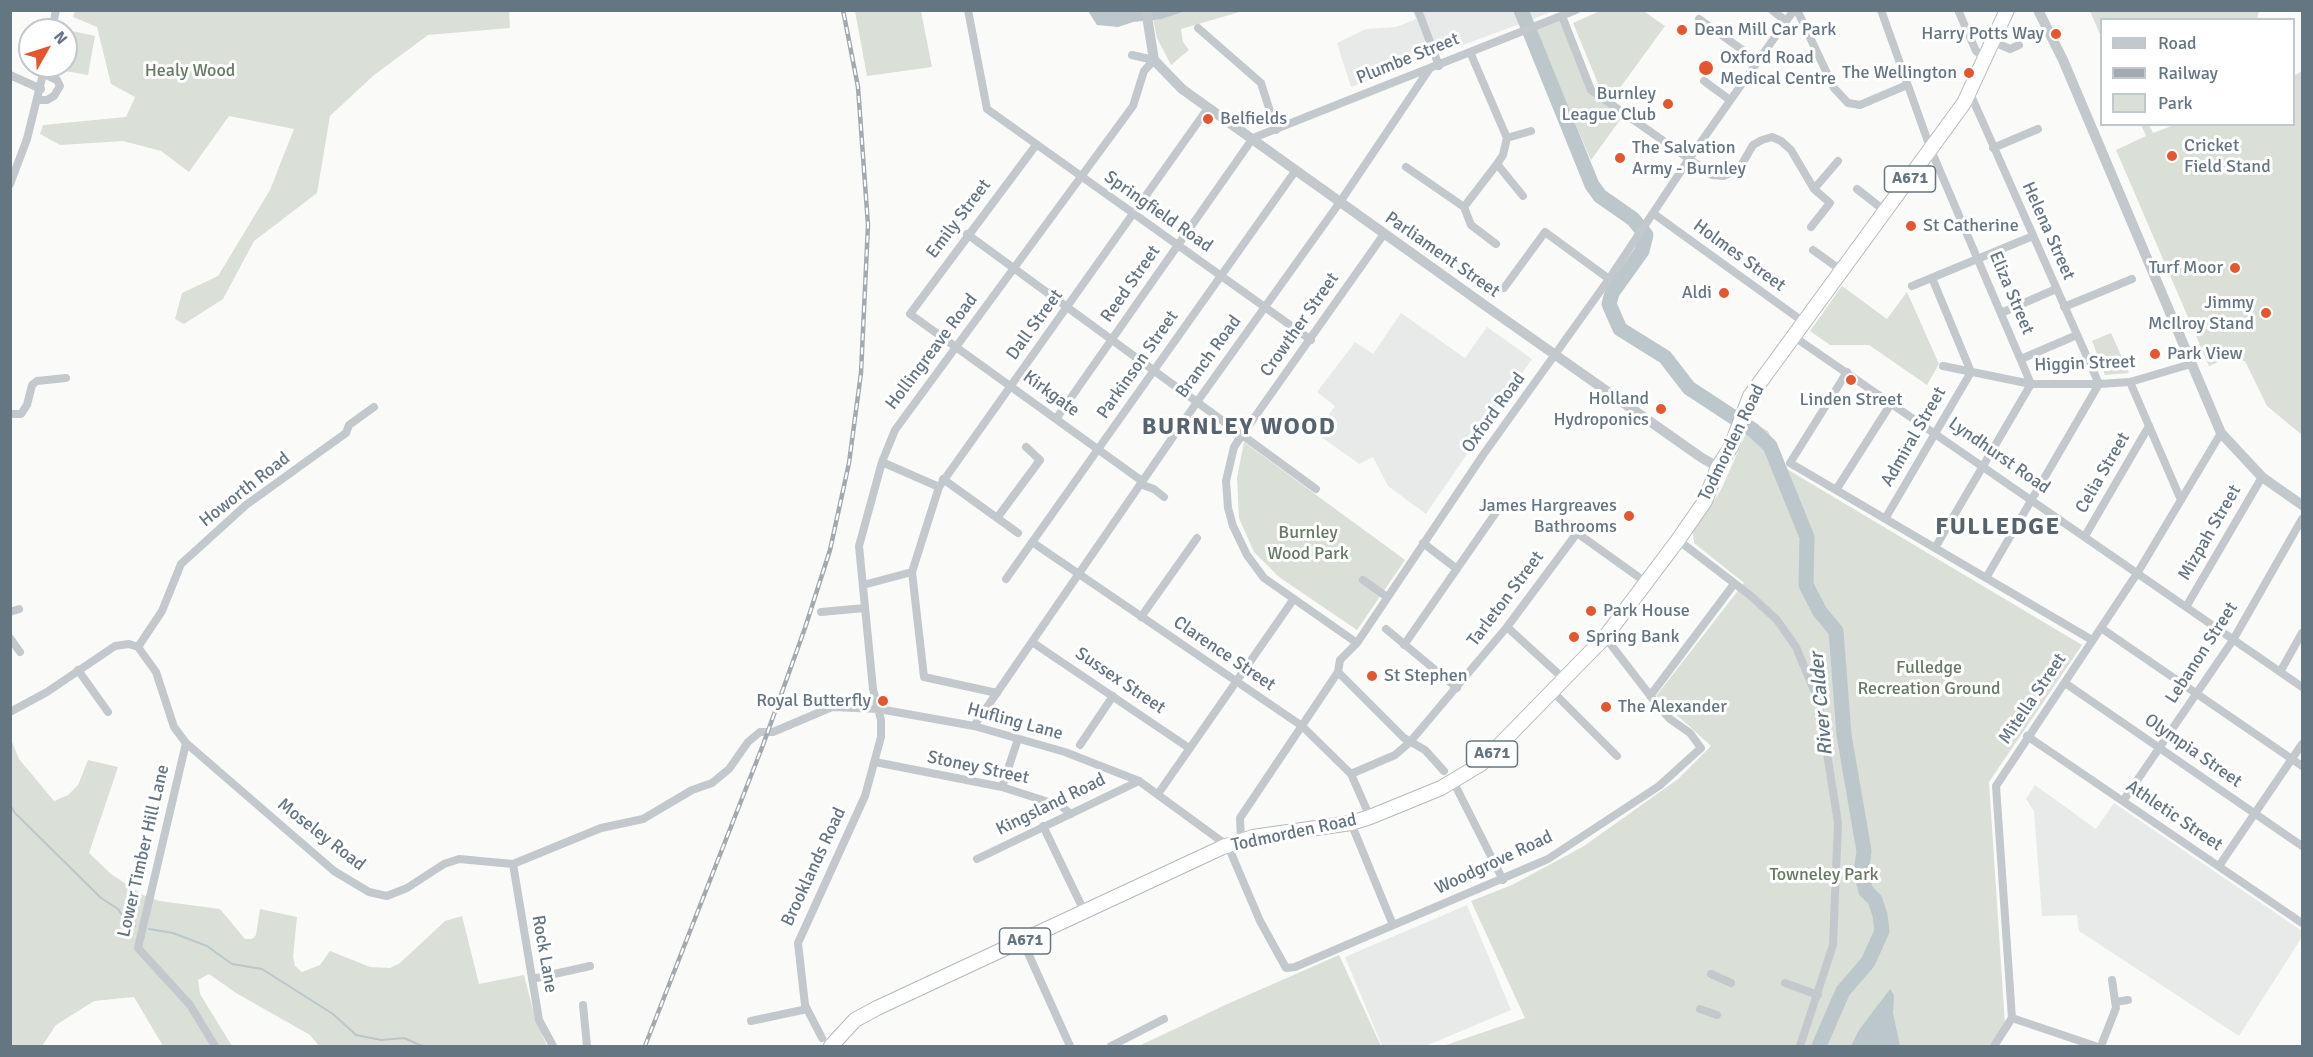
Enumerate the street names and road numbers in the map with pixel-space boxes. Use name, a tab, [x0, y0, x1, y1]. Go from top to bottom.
street label: Plumbe Street	[1353, 29, 1463, 89]
road number: A671	[1884, 166, 1936, 192]
street label: Springfield Road	[1100, 167, 1216, 257]
street label: Emily Street	[922, 175, 996, 263]
street label: Helena Street	[2017, 179, 2079, 283]
street label: Parliament Street	[1380, 207, 1504, 303]
street label: Holmes Street	[1689, 215, 1789, 297]
street label: Reed Street	[1097, 241, 1165, 327]
street label: Eliza Street	[1984, 248, 2038, 338]
street label: Crowther Street	[1256, 269, 1344, 381]
street label: Dall Street	[1002, 286, 1068, 364]
street label: Hollingreave Road	[881, 290, 983, 414]
street label: Parkinson Street	[1093, 307, 1183, 423]
street label: Branch Road	[1172, 311, 1246, 403]
street label: Higgin Street	[2034, 351, 2136, 377]
street label: Kirkgate	[1019, 366, 1083, 422]
street label: Oxford Road	[1458, 369, 1530, 457]
street label: Todmorden Road	[1694, 381, 1770, 505]
street label: Admiral Street	[1877, 383, 1951, 491]
street label: Lyndhurst Road	[1944, 413, 2054, 499]
street label: Celia Street	[2071, 429, 2135, 517]
street label: Howorth Road	[195, 448, 295, 532]
street label: Mizpah Street	[2174, 481, 2246, 585]
street label: Tarleton Street	[1463, 547, 1549, 651]
street label: Lebanon Street	[2161, 598, 2243, 708]
street label: Clarence Street	[1169, 612, 1279, 696]
street label: Sussex Street	[1071, 643, 1169, 719]
street label: Mitella Street	[1995, 649, 2071, 749]
street label: Hufling Lane	[965, 699, 1065, 745]
street label: Olympia Street	[2140, 709, 2246, 793]
road number: A671	[1466, 741, 1518, 767]
street label: Stoney Street	[925, 747, 1031, 789]
street label: Lower Timber Hill Lane	[114, 763, 174, 939]
street label: Kingsland Road	[993, 769, 1109, 841]
street label: Athletic Street	[2122, 776, 2226, 856]
street label: Moseley Road	[273, 794, 369, 876]
street label: Brooklands Road	[777, 804, 851, 930]
street label: Todmorden Road	[1230, 809, 1358, 857]
street label: Woodgrove Road	[1432, 826, 1556, 900]
street label: Rock Lane	[527, 913, 561, 995]
road number: A671	[1000, 928, 1050, 954]

